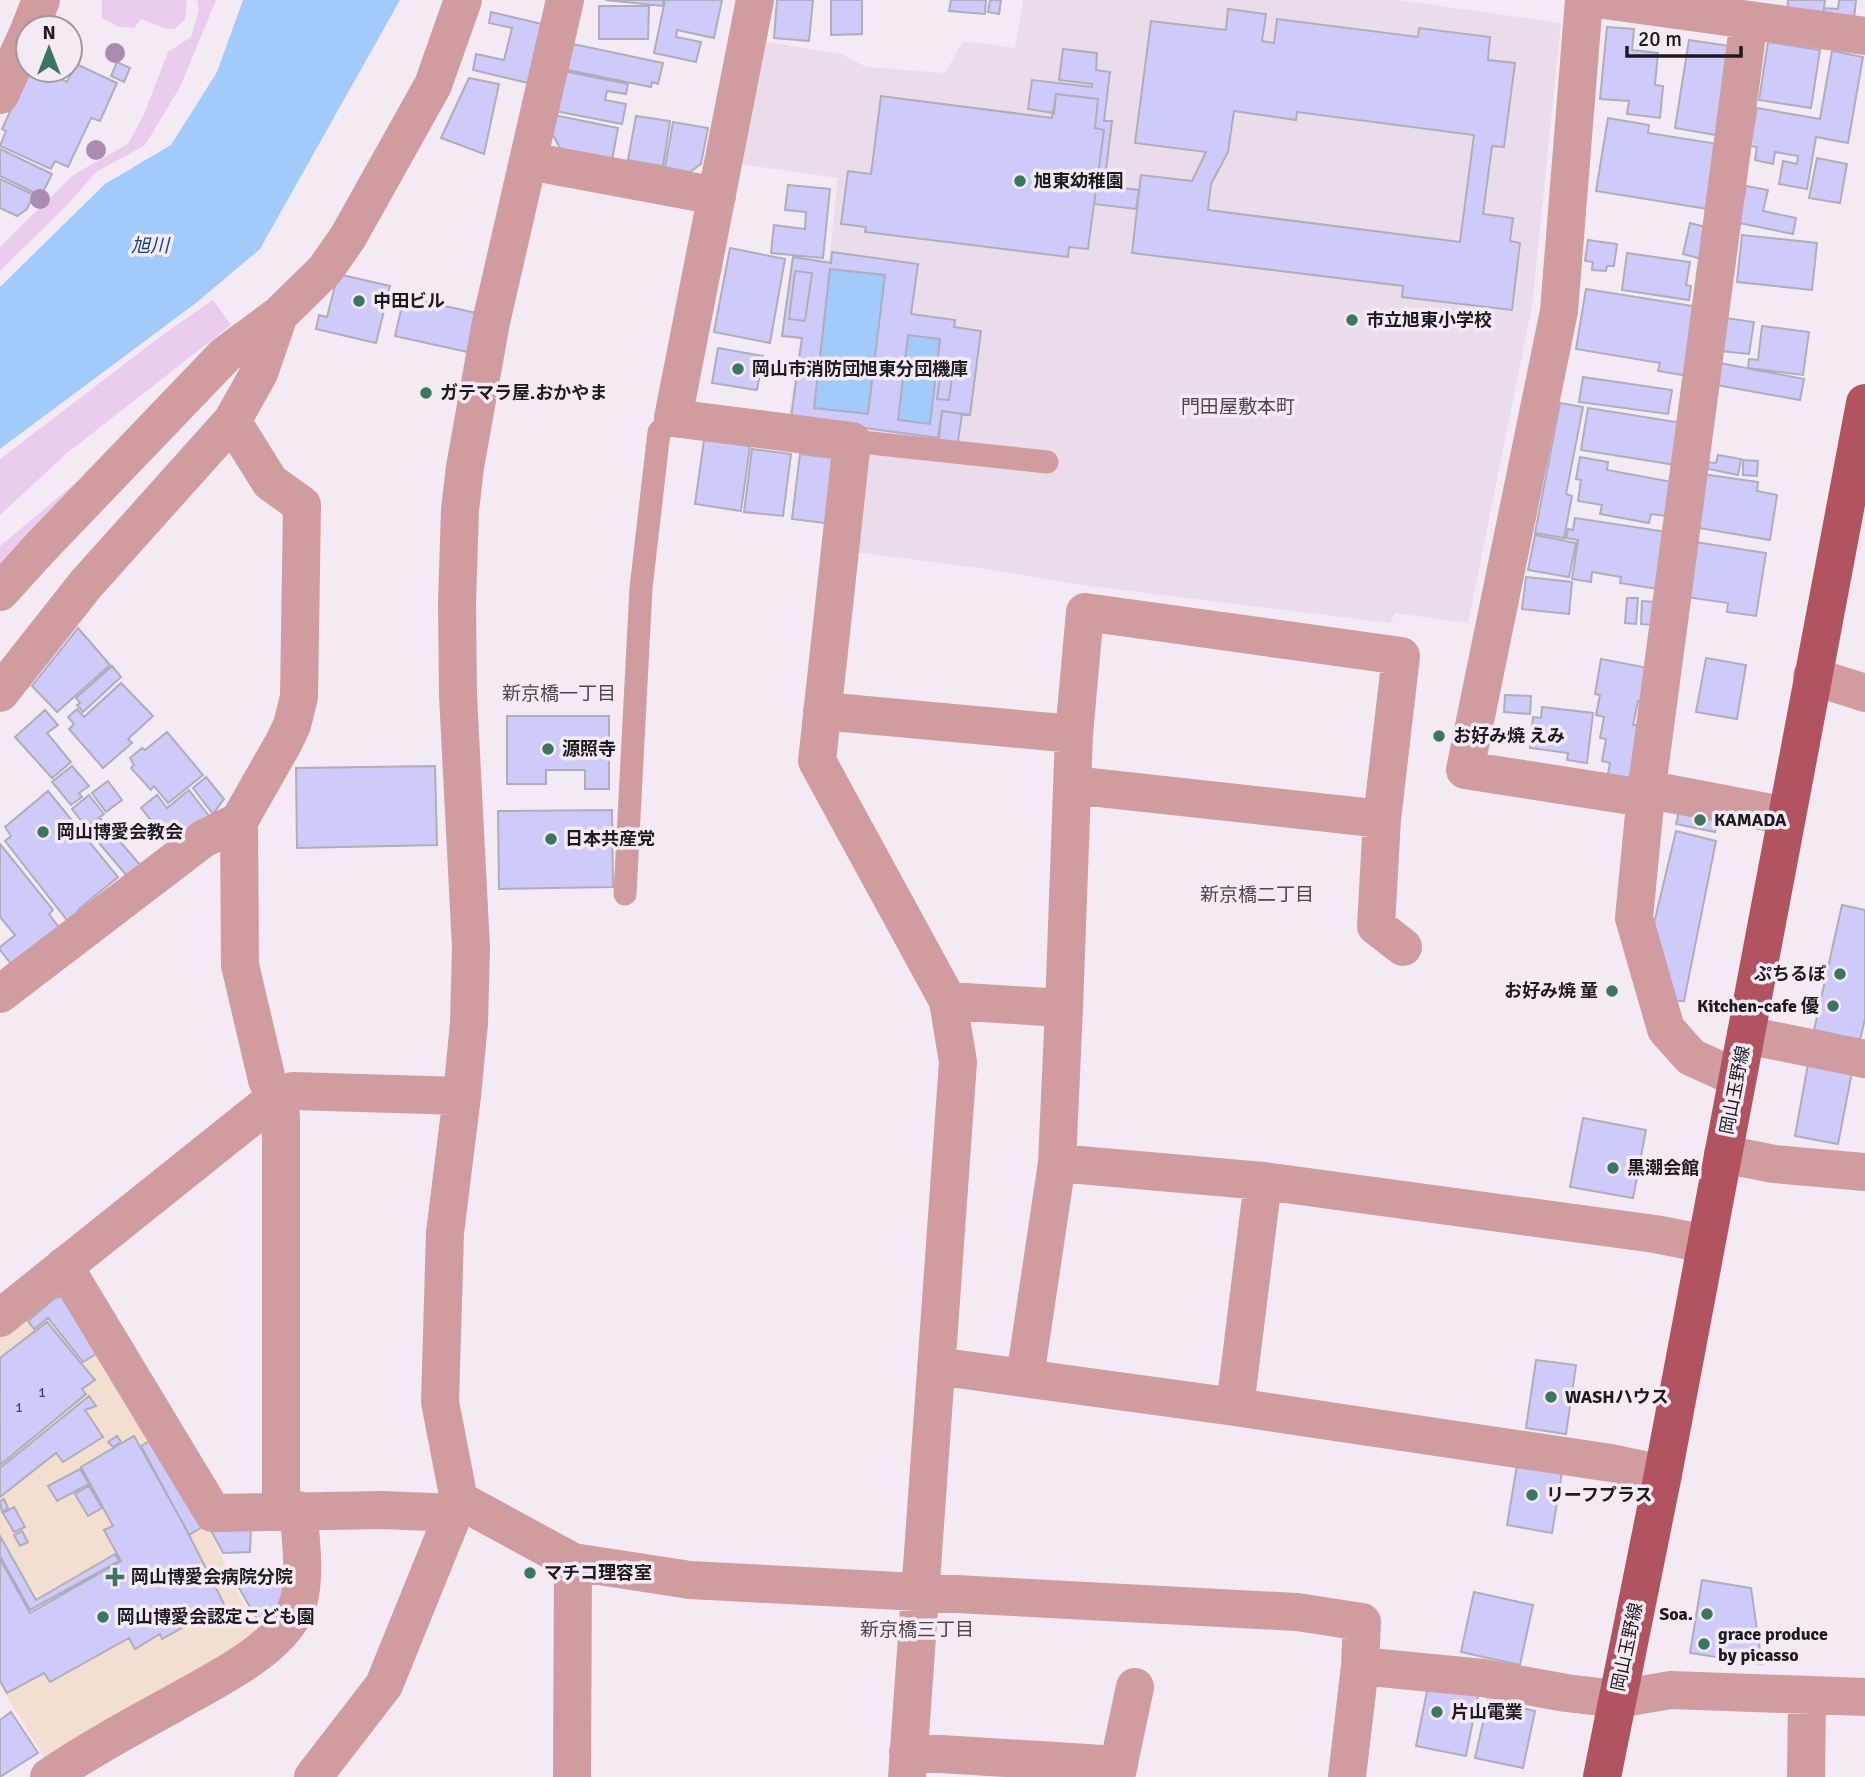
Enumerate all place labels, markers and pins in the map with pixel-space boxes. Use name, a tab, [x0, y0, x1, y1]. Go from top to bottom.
place label: 旭東幼稚園	[1034, 170, 1124, 192]
marker: 旭東幼稚園	[1012, 173, 1028, 189]
place label: 中田ビル	[373, 290, 445, 312]
marker: 中田ビル	[351, 293, 367, 309]
place label: 市立旭東小学校	[1366, 309, 1492, 331]
marker: 市立旭東小学校	[1344, 312, 1360, 328]
place label: 岡山市消防団旭東分団機庫	[752, 358, 968, 380]
marker: 岡山市消防団旭東分団機庫	[730, 361, 746, 377]
place label: ガテマラ屋.おかやま	[440, 382, 607, 404]
marker: ガテマラ屋.おかやま	[418, 385, 434, 401]
place label: お好み焼 えみ	[1453, 725, 1565, 747]
marker: お好み焼 えみ	[1431, 728, 1447, 744]
place label: 源照寺	[562, 738, 616, 760]
marker: 源照寺	[540, 741, 556, 757]
place label: KAMADA	[1714, 809, 1787, 831]
marker: KAMADA	[1692, 812, 1708, 828]
place label: 岡山博愛会教会	[57, 821, 183, 843]
marker: 岡山博愛会教会	[35, 824, 51, 840]
place label: 日本共産党	[565, 828, 655, 850]
marker: 日本共産党	[543, 831, 559, 847]
place label: ぷちるぽ	[1754, 963, 1826, 985]
marker: ぷちるぽ	[1832, 966, 1848, 982]
place label: お好み焼 童	[1504, 980, 1598, 1002]
marker: お好み焼 童	[1604, 983, 1620, 999]
place label: Kitchen-cafe 優	[1697, 995, 1819, 1017]
marker: Kitchen-cafe 優	[1825, 998, 1841, 1014]
place label: 黒潮会館	[1627, 1157, 1699, 1179]
marker: 黒潮会館	[1605, 1160, 1621, 1176]
place label: WASHハウス	[1565, 1386, 1669, 1408]
marker: WASHハウス	[1543, 1389, 1559, 1405]
place label: リーフプラス	[1546, 1484, 1653, 1506]
marker: リーフプラス	[1524, 1487, 1540, 1503]
place label: マチコ理容室	[544, 1562, 652, 1584]
marker: マチコ理容室	[522, 1565, 538, 1581]
place label: 岡山博愛会病院分院	[131, 1566, 293, 1588]
marker: 岡山博愛会病院分院	[105, 1567, 125, 1587]
place label: Soa.	[1659, 1603, 1693, 1625]
place label: 岡山博愛会認定こども園	[117, 1606, 315, 1628]
marker: Soa.	[1699, 1606, 1715, 1622]
marker: 岡山博愛会認定こども園	[95, 1609, 111, 1625]
place label: grace produce by picasso	[1718, 1623, 1828, 1666]
marker: grace produce by picasso	[1696, 1636, 1712, 1652]
place label: 片山電業	[1451, 1701, 1523, 1723]
marker: 片山電業	[1429, 1704, 1445, 1720]

